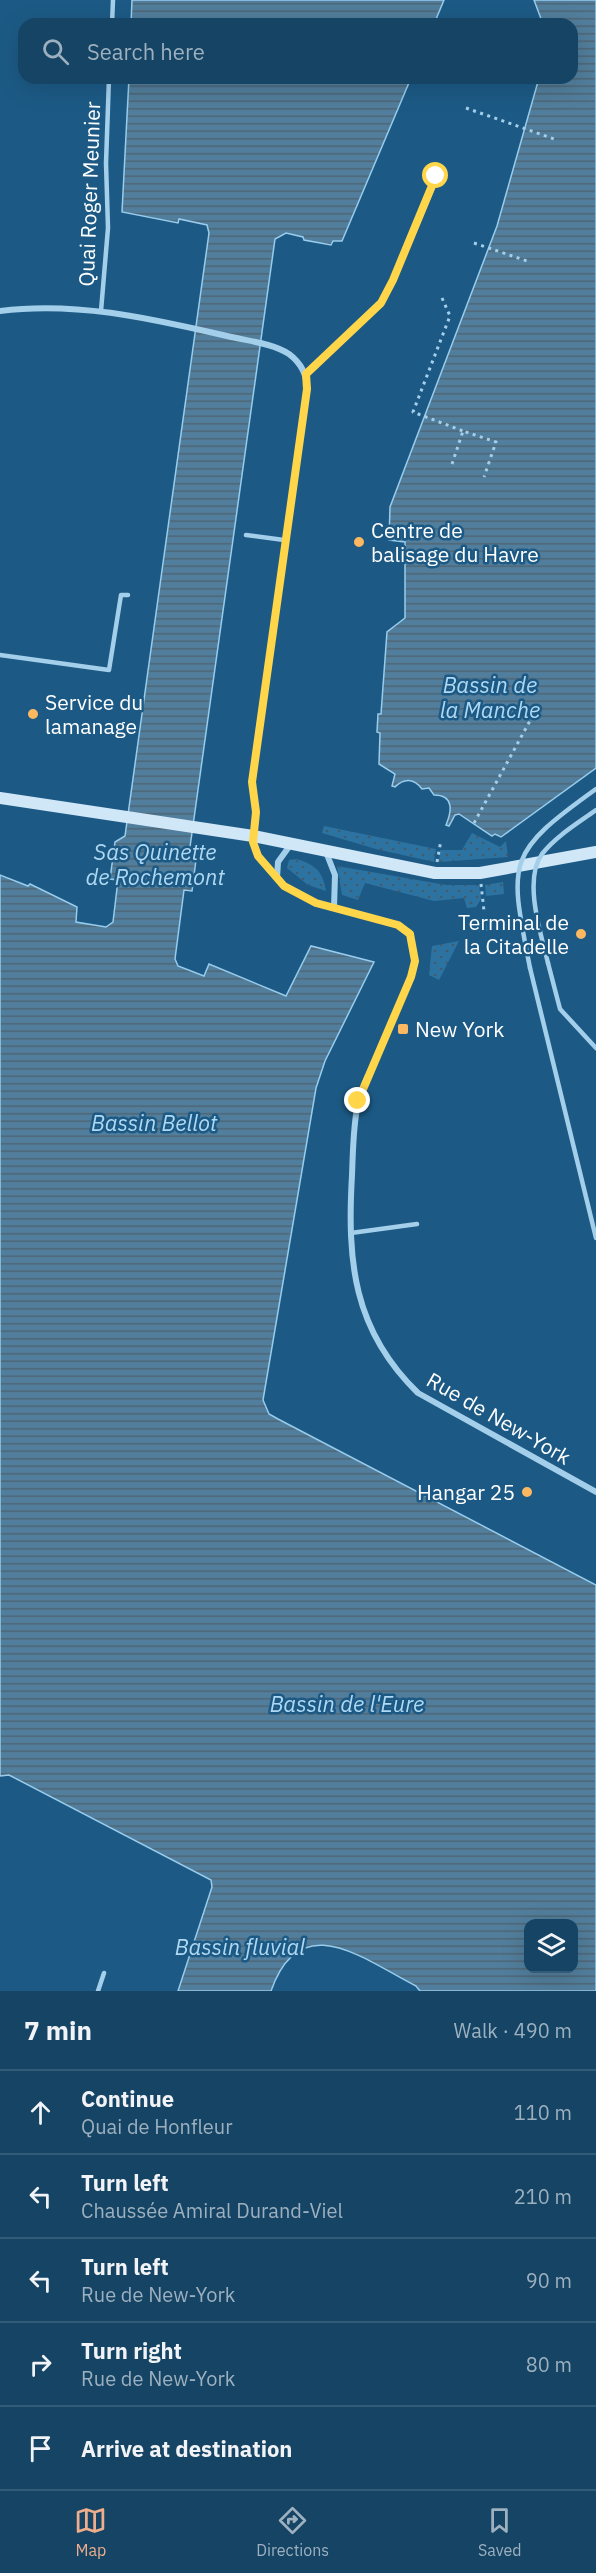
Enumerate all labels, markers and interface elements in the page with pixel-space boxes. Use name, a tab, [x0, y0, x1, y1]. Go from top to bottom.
search box	[18, 18, 578, 84]
icon: search	[39, 35, 72, 68]
text: Search here	[87, 37, 205, 66]
street label: Quai Roger Meunier	[72, 101, 106, 287]
route start	[422, 162, 448, 188]
place label: Centre de balisage du Havre	[371, 516, 539, 568]
marker: Centre de balisage du Havre	[352, 535, 366, 549]
water label: Bassin de la Manche	[440, 670, 540, 724]
place label: Service du lamanage	[45, 688, 143, 740]
marker: Service du lamanage	[26, 707, 40, 721]
water label: Sas Quinette de Rochemont	[85, 837, 225, 891]
place label: Terminal de la Citadelle	[458, 908, 569, 960]
marker: Terminal de la Citadelle	[574, 927, 588, 941]
place label: New York	[415, 1015, 504, 1043]
marker: New York	[396, 1022, 410, 1036]
route end	[344, 1087, 370, 1113]
water label: Bassin Bellot	[91, 1108, 218, 1137]
street label: Rue de New-York	[422, 1365, 576, 1471]
place label: Hangar 25	[417, 1478, 515, 1506]
marker: Hangar 25	[520, 1485, 534, 1499]
water label: Bassin de l'Eure	[270, 1689, 424, 1718]
map controls	[524, 1919, 578, 1973]
button: layers	[524, 1919, 578, 1973]
water label: Bassin fluvial	[175, 1932, 305, 1961]
text: 7 min	[24, 2013, 92, 2047]
text: Walk · 490 m	[454, 2017, 572, 2044]
text: Continue	[81, 2084, 174, 2113]
icon: ahead	[24, 2096, 57, 2129]
text: 110 m	[514, 2099, 572, 2126]
text: Quai de Honfleur	[81, 2113, 233, 2140]
text: Turn left	[81, 2168, 169, 2197]
icon: left	[24, 2180, 57, 2213]
text: 210 m	[514, 2183, 572, 2210]
text: Chaussée Amiral Durand-Viel	[81, 2197, 343, 2224]
text: Turn left	[81, 2252, 169, 2281]
icon: left	[24, 2264, 57, 2297]
text: 90 m	[526, 2267, 572, 2294]
text: Rue de New-York	[81, 2281, 235, 2308]
text: Turn right	[81, 2336, 182, 2365]
icon: right	[24, 2348, 57, 2381]
text: 80 m	[526, 2351, 572, 2378]
text: Rue de New-York	[81, 2365, 235, 2392]
icon: arrive	[24, 2432, 57, 2465]
text: Arrive at destination	[81, 2434, 292, 2463]
tab: Map	[74, 2504, 107, 2560]
tab: Directions	[256, 2504, 329, 2560]
tab: Saved	[478, 2504, 522, 2560]

